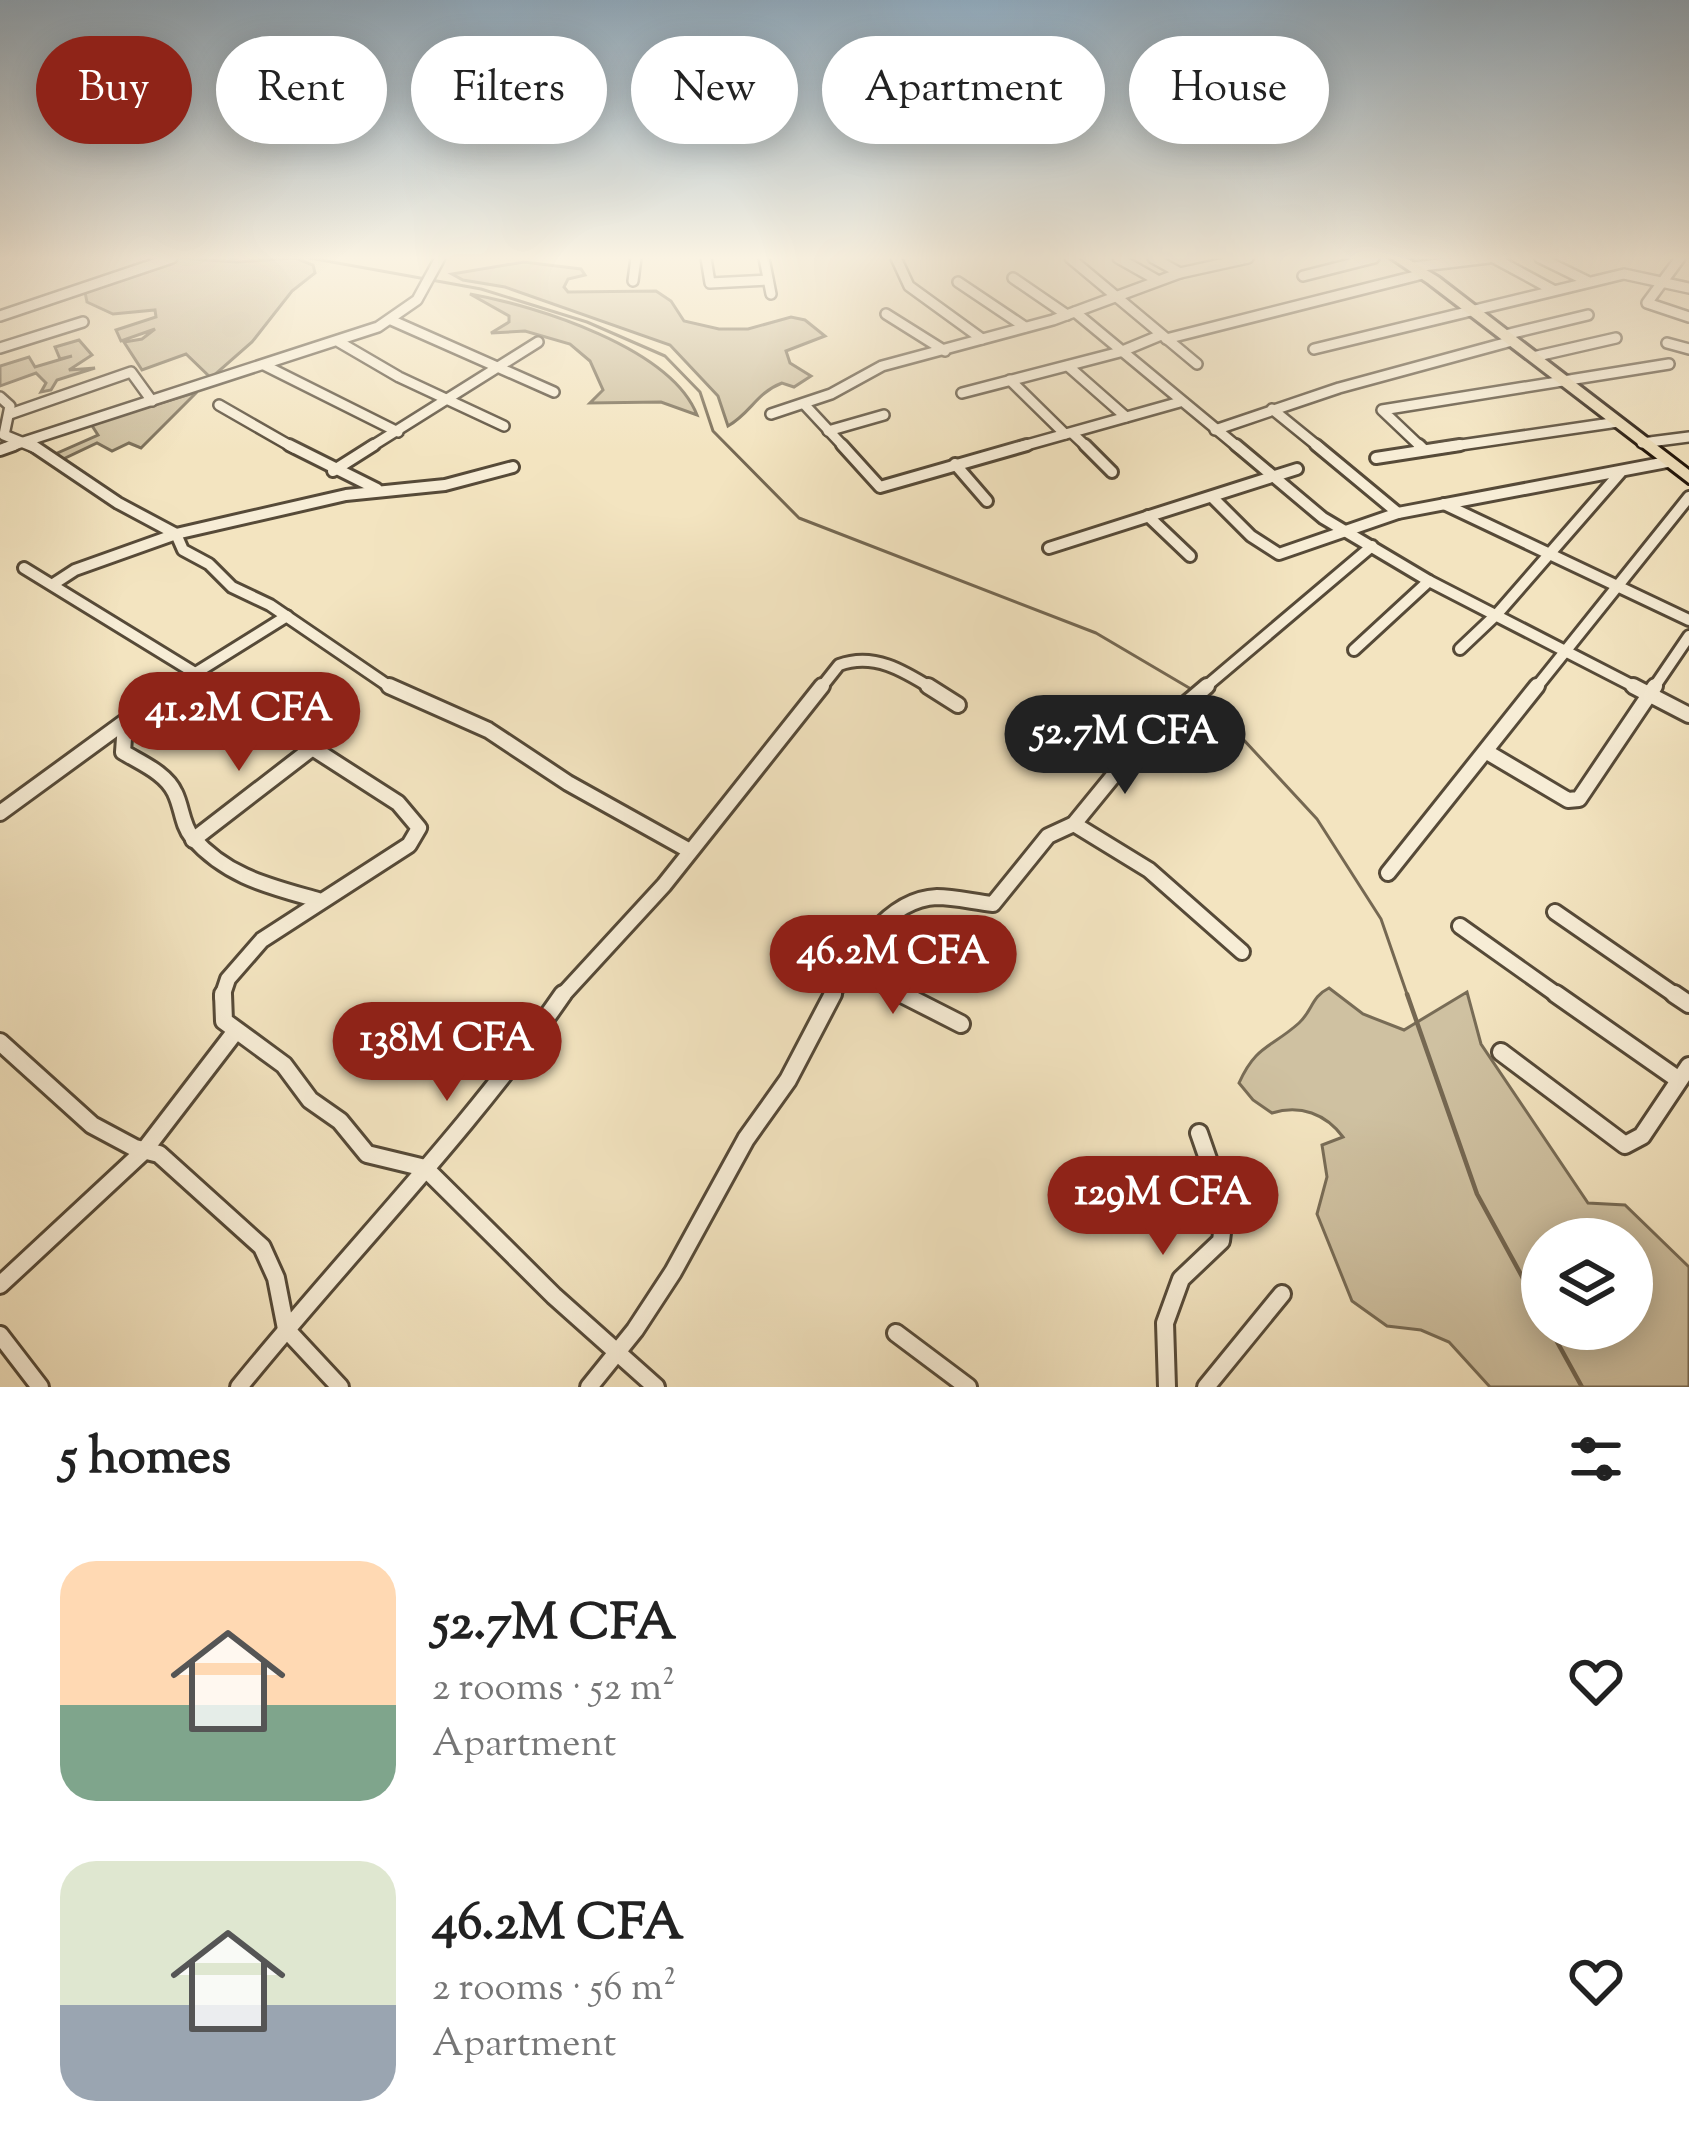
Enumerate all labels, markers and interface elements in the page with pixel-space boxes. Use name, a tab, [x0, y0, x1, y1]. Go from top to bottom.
chip: Buy	[36, 36, 192, 144]
chip: Rent	[216, 36, 387, 144]
chip: Filters	[411, 36, 607, 144]
chip: New	[631, 36, 798, 144]
chip: Apartment	[822, 36, 1105, 144]
chip: House	[1129, 36, 1329, 144]
pin: 41.2M CFA	[102, 672, 376, 774]
text: 41.2M CFA	[145, 683, 333, 739]
pin: 52.7M CFA	[988, 695, 1262, 797]
text: 52.7M CFA	[1032, 706, 1218, 762]
pin: 46.2M CFA	[756, 915, 1030, 1017]
text: 46.2M CFA	[797, 926, 989, 982]
pin: 138M CFA	[323, 1002, 571, 1104]
text: 138M CFA	[360, 1013, 534, 1069]
pin: 129M CFA	[1039, 1156, 1287, 1258]
text: 129M CFA	[1074, 1167, 1252, 1223]
map controls	[1521, 1218, 1653, 1350]
button: layers	[1521, 1218, 1653, 1350]
text: 5 homes	[60, 1423, 231, 1496]
icon: filters	[1563, 1426, 1629, 1492]
text: 52.7M CFA	[432, 1589, 677, 1662]
icon: home	[156, 1609, 300, 1753]
icon: heart	[1563, 1648, 1629, 1714]
text: 2 rooms · 52 m²	[432, 1662, 675, 1718]
text: Apartment	[432, 1718, 616, 1774]
text: 46.2M CFA	[432, 1889, 684, 1962]
icon: home	[156, 1909, 300, 2053]
icon: heart	[1563, 1948, 1629, 2014]
text: 2 rooms · 56 m²	[432, 1962, 676, 2018]
text: Apartment	[432, 2018, 616, 2074]

